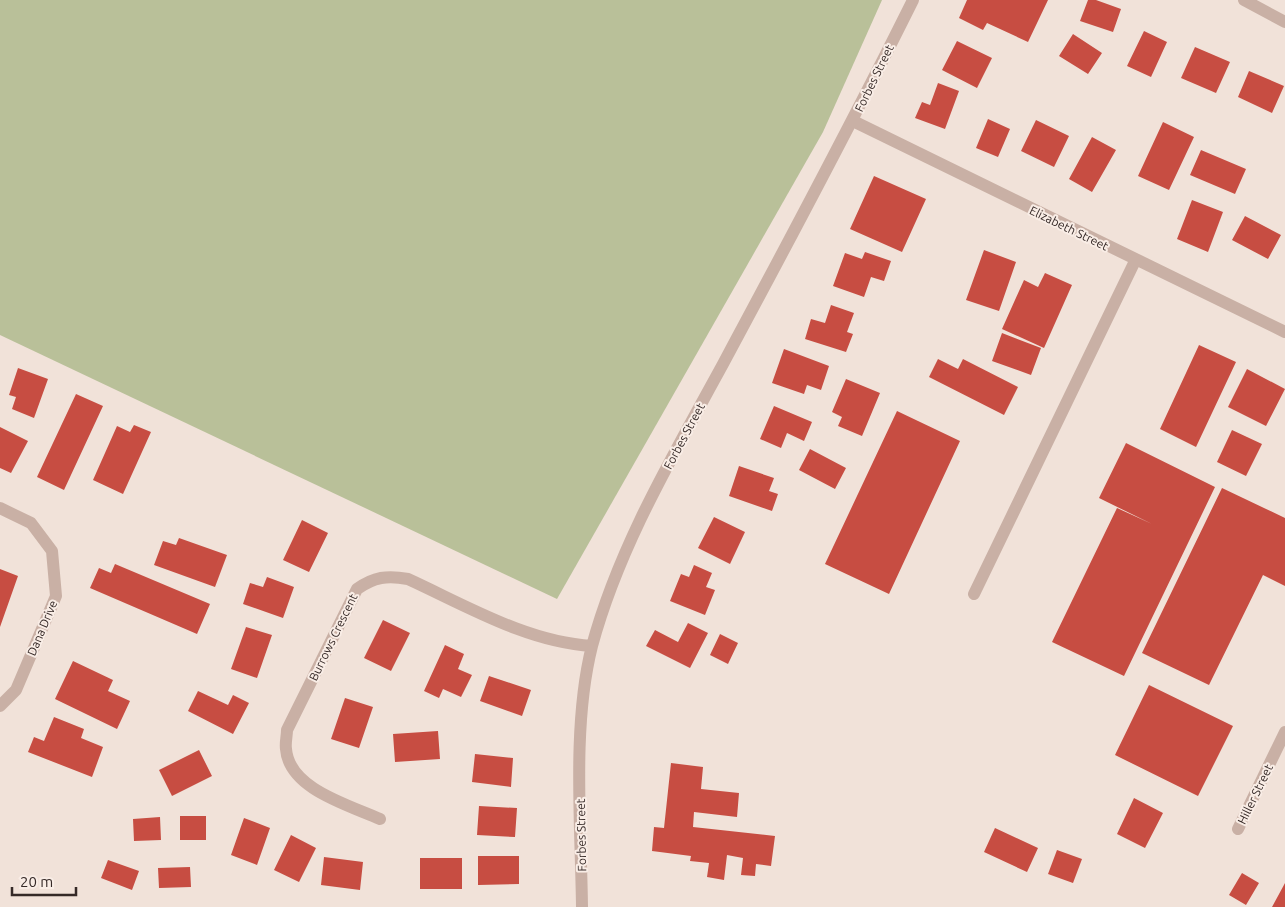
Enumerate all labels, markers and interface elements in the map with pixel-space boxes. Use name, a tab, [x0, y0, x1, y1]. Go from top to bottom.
street label: Forbes Street	[852, 42, 896, 114]
street label: Elizabeth Street	[1028, 203, 1111, 253]
street label: Forbes Street	[661, 400, 707, 471]
street label: Burrows Crescent	[306, 591, 360, 683]
street label: Dana Drive	[25, 598, 59, 658]
street label: Hiller Street	[1235, 762, 1275, 826]
street label: Forbes Street	[574, 798, 588, 872]
scale bar	[12, 864, 76, 896]
text: 20 m	[20, 873, 53, 890]

